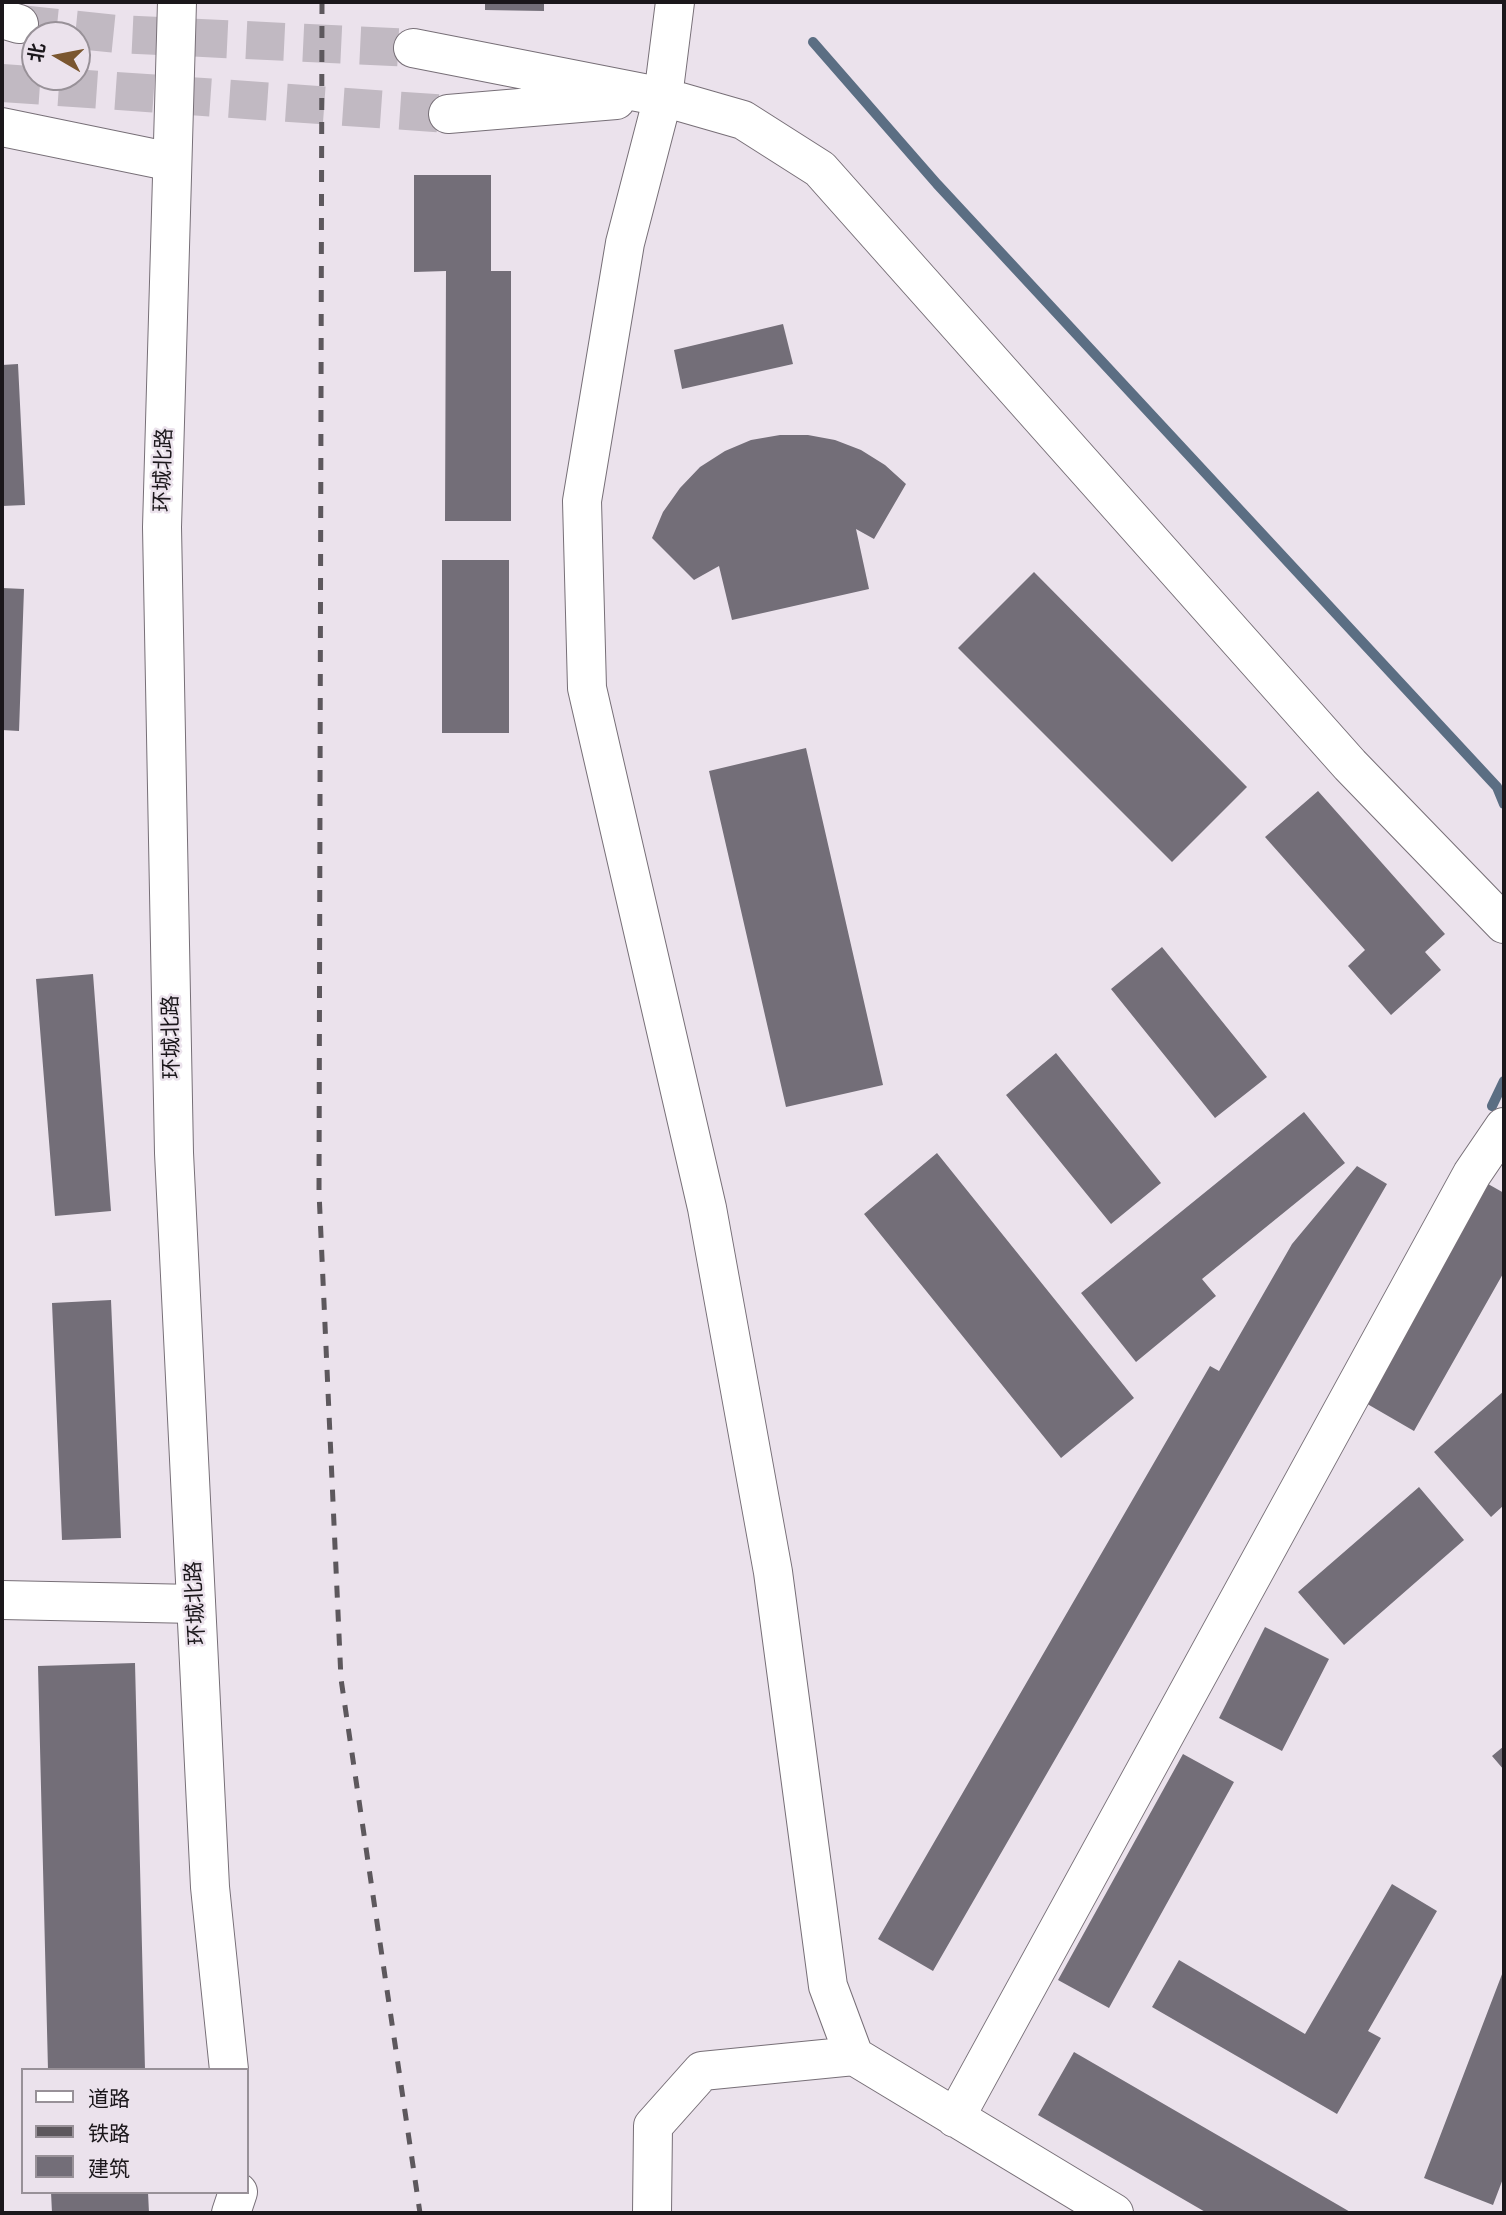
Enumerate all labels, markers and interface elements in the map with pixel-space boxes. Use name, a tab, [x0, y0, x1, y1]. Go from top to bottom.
north arrow	[21, 21, 91, 91]
text: 北	[24, 41, 50, 64]
street label: 环城北路	[150, 428, 178, 512]
street label: 环城北路	[159, 995, 185, 1079]
street label: 环城北路	[181, 1560, 211, 1646]
legend	[21, 2068, 248, 2194]
text: 道路	[88, 2086, 130, 2112]
text: 铁路	[88, 2121, 130, 2147]
text: 建筑	[88, 2156, 130, 2182]

